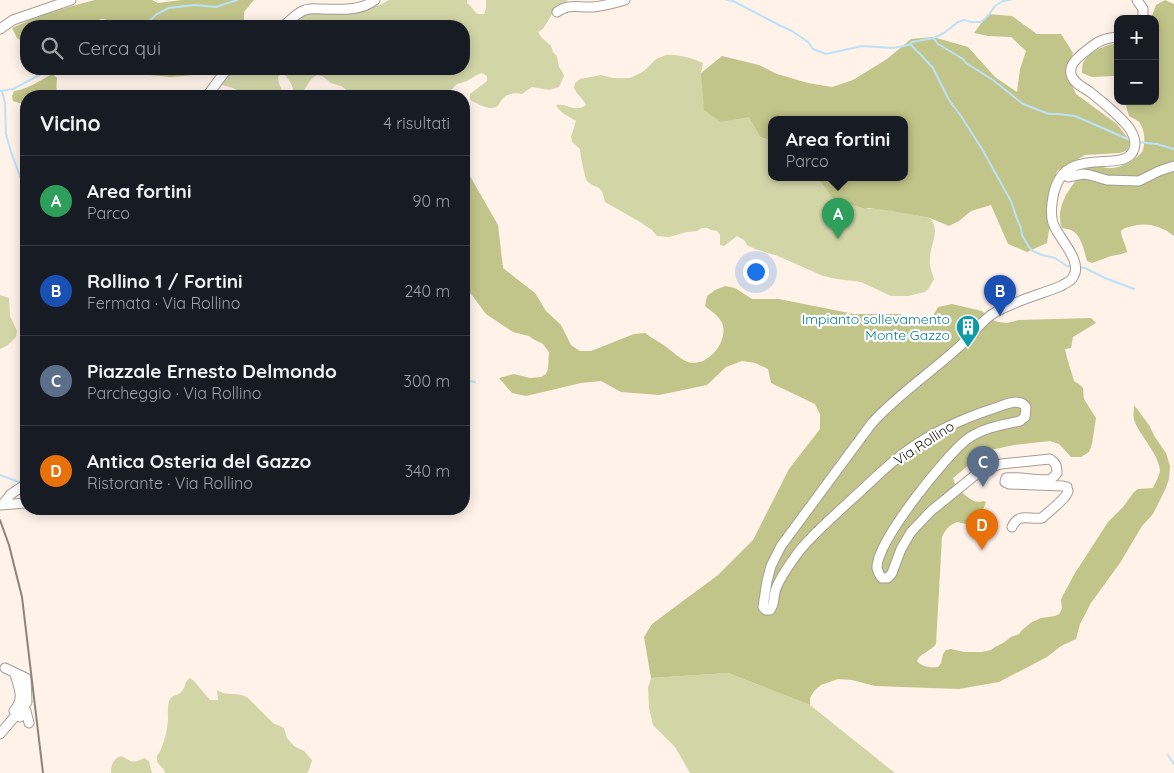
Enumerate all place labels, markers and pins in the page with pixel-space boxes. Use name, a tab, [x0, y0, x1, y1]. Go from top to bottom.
pin: A	[822, 198, 854, 239]
pin: B	[984, 275, 1016, 316]
place label: Impianto sollevamento Monte Gazzo	[802, 310, 950, 344]
building icon: Impianto sollevamento Monte Gazzo	[955, 314, 981, 348]
pin: C	[967, 446, 999, 487]
pin: D	[966, 509, 998, 550]

